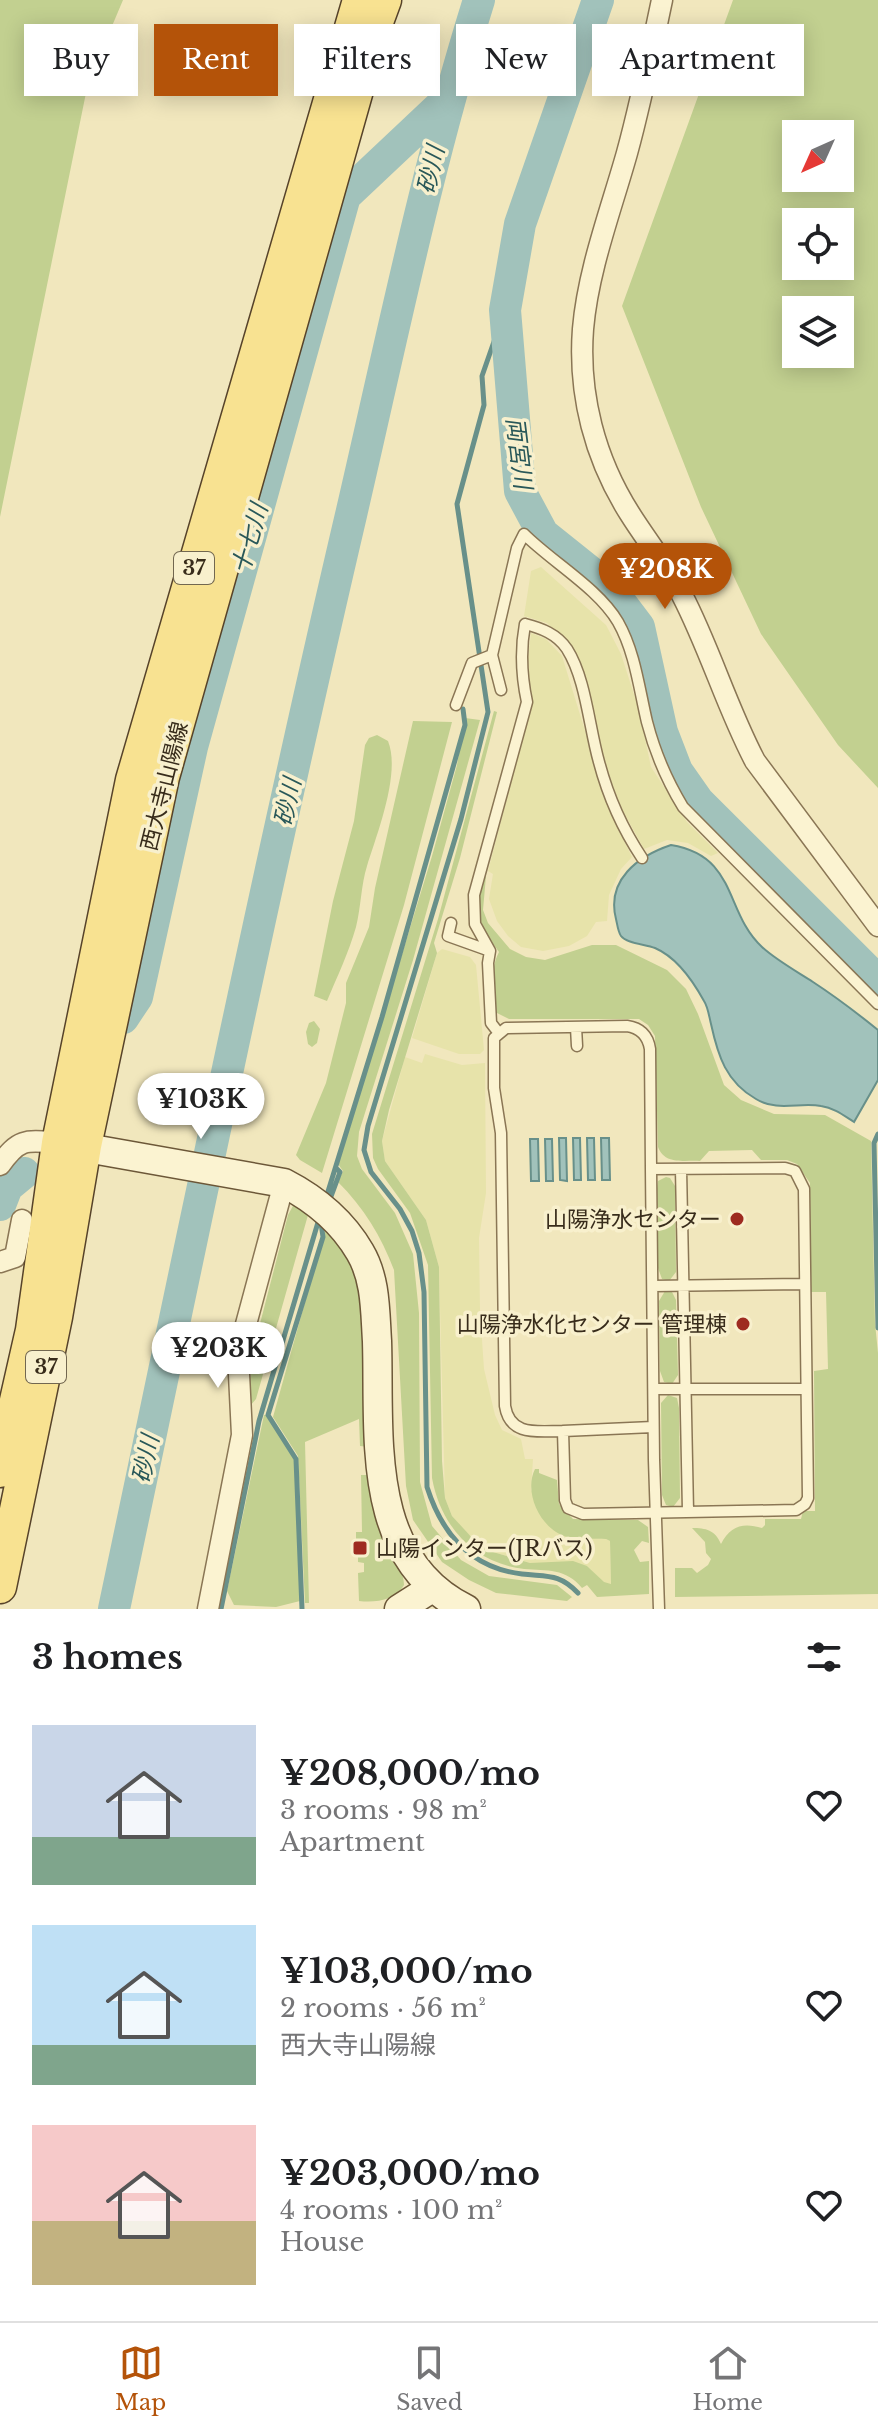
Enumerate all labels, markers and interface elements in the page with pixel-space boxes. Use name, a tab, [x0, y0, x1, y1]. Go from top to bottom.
chip: Buy	[24, 24, 138, 96]
chip: Rent	[154, 24, 278, 96]
chip: Filters	[294, 24, 440, 96]
chip: New	[456, 24, 576, 96]
chip: Apartment	[592, 24, 804, 96]
north arrow	[782, 120, 854, 192]
map controls	[782, 120, 854, 368]
water label: 砂川	[411, 140, 451, 197]
button: locate	[782, 208, 854, 280]
button: layers	[782, 296, 854, 368]
water label: 両宮川	[501, 415, 539, 493]
water label: 十七川	[226, 497, 274, 577]
pin: ¥208K	[609, 543, 721, 611]
road number: 37	[174, 552, 214, 584]
text: ¥208K	[617, 553, 713, 585]
street label: 西大寺山陽線	[135, 719, 194, 853]
water label: 砂川	[268, 772, 307, 828]
pin: ¥103K	[145, 1073, 257, 1141]
text: ¥103K	[155, 1083, 247, 1115]
place label: 山陽浄水センター	[545, 1206, 721, 1233]
marker: 山陽浄水センター	[728, 1210, 746, 1228]
place label: 山陽浄水化センター 管理棟	[457, 1311, 727, 1338]
marker: 山陽浄水化センター 管理棟	[734, 1315, 752, 1333]
pin: ¥203K	[162, 1322, 274, 1390]
text: ¥203K	[170, 1332, 266, 1364]
road number: 37	[26, 1351, 66, 1383]
water label: 砂川	[126, 1429, 165, 1485]
place label: 山陽インター(JRバス)	[376, 1535, 593, 1562]
marker: 山陽インター(JRバス)	[351, 1539, 369, 1557]
icon: filters	[802, 1635, 846, 1679]
text: 3 homes	[32, 1636, 183, 1678]
text: ¥208,000/mo	[280, 1752, 540, 1794]
icon: home	[96, 1757, 192, 1853]
icon: heart	[802, 1783, 846, 1827]
text: 3 rooms · 98 m²	[280, 1794, 487, 1826]
text: Apartment	[280, 1826, 425, 1858]
text: ¥103,000/mo	[280, 1950, 533, 1992]
icon: home	[96, 1957, 192, 2053]
icon: heart	[802, 1983, 846, 2027]
text: 2 rooms · 56 m²	[280, 1992, 486, 2024]
text: 西大寺山陽線	[280, 2029, 436, 2061]
text: ¥203,000/mo	[280, 2152, 540, 2194]
icon: home	[96, 2157, 192, 2253]
icon: heart	[802, 2183, 846, 2227]
text: 4 rooms · 100 m²	[280, 2194, 502, 2226]
text: House	[280, 2226, 364, 2258]
tab: Map	[115, 2341, 166, 2416]
tab: Saved	[396, 2341, 463, 2416]
tab: Home	[693, 2341, 763, 2416]

